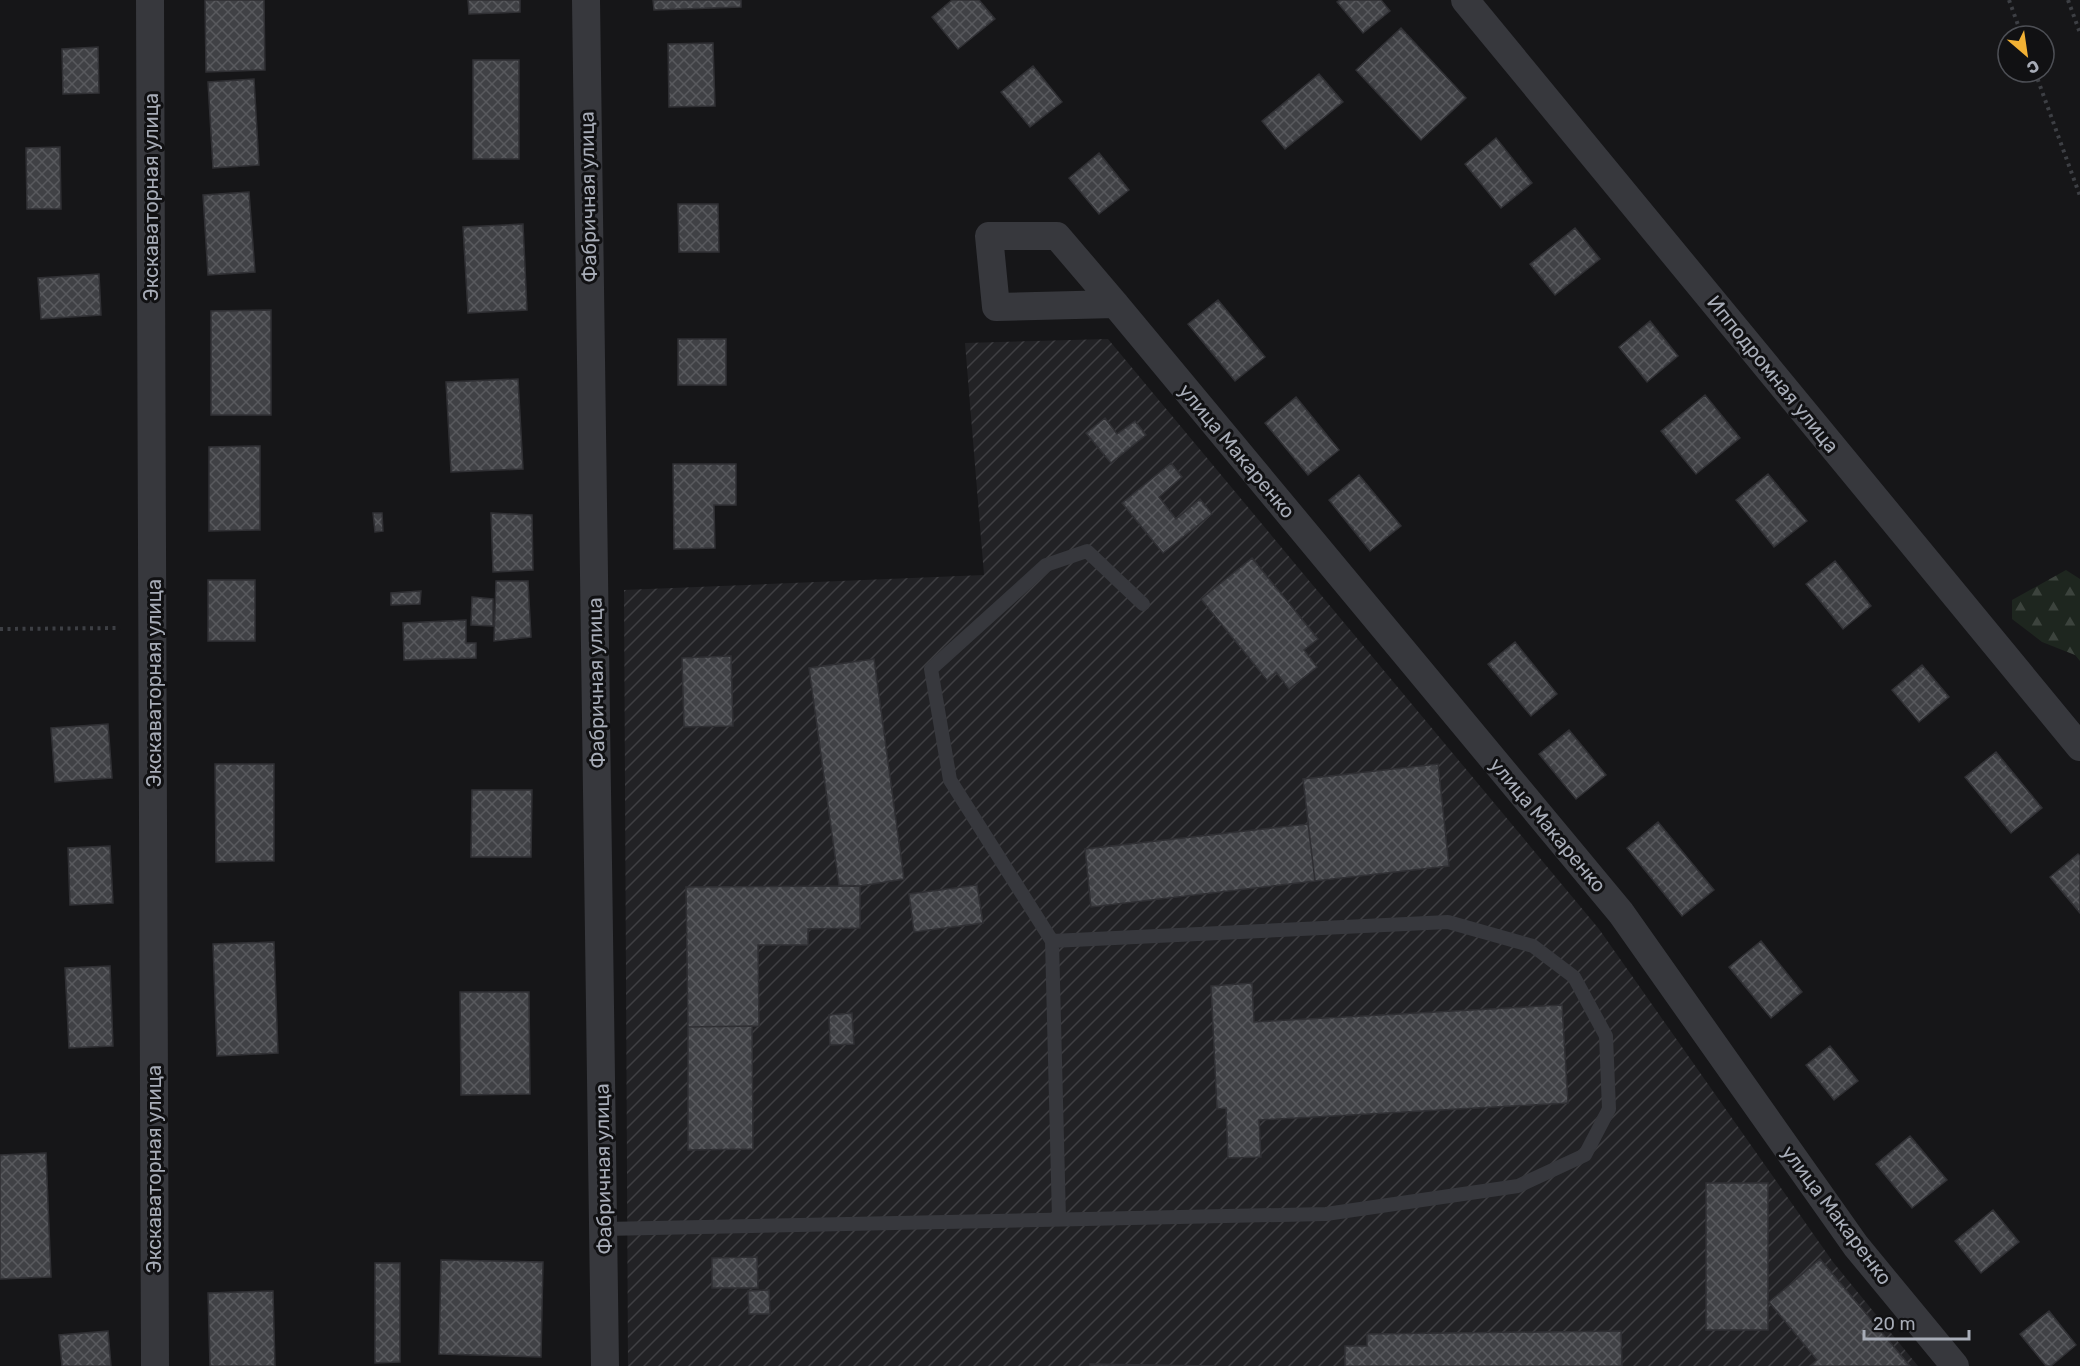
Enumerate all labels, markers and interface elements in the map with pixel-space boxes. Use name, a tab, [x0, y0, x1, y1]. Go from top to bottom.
north arrow	[1996, 24, 2056, 84]
text: С	[2024, 56, 2043, 78]
street label: Экскаваторная улица	[139, 93, 163, 301]
street label: Фабричная улица	[575, 111, 601, 283]
street label: Ипподромная улица	[1702, 290, 1844, 458]
street label: улица Макаренко	[1174, 379, 1300, 523]
street label: Экскаваторная улица	[142, 579, 166, 787]
street label: Фабричная улица	[583, 597, 609, 769]
street label: улица Макаренко	[1485, 753, 1611, 897]
street label: Экскаваторная улица	[142, 1065, 166, 1273]
street label: Фабричная улица	[590, 1083, 616, 1255]
street label: улица Макаренко	[1777, 1141, 1897, 1289]
scale bar	[1864, 1303, 1969, 1341]
text: 20 m	[1873, 1313, 1915, 1335]

